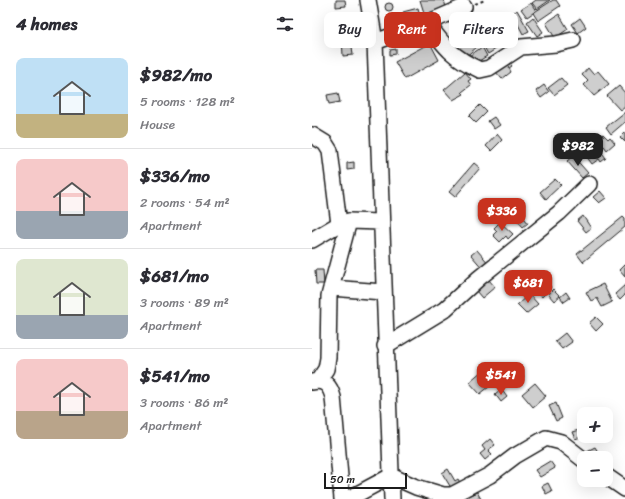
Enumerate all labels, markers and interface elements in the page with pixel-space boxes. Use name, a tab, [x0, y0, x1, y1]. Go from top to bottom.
text: 4 homes	[16, 9, 77, 39]
chip: Buy	[324, 12, 376, 48]
chip: Rent	[384, 12, 441, 48]
chip: Filters	[449, 12, 518, 48]
icon: filters	[274, 13, 296, 35]
text: $982/mo	[140, 60, 212, 90]
icon: home	[48, 74, 96, 122]
text: 5 rooms · 128 m²	[140, 90, 235, 113]
text: House	[140, 113, 175, 136]
pin: $982	[554, 133, 602, 167]
text: $982	[562, 134, 594, 157]
text: $336/mo	[140, 161, 210, 191]
icon: home	[48, 175, 96, 223]
text: 2 rooms · 54 m²	[140, 191, 230, 214]
pin: $336	[478, 198, 526, 232]
text: $336	[487, 199, 517, 222]
text: Apartment	[140, 214, 201, 237]
text: $681/mo	[140, 261, 209, 291]
pin: $681	[504, 270, 552, 304]
text: $681	[513, 271, 543, 294]
icon: home	[48, 275, 96, 323]
text: 3 rooms · 89 m²	[140, 291, 229, 314]
text: Apartment	[140, 314, 201, 337]
text: $541/mo	[140, 361, 210, 391]
pin: $541	[477, 362, 525, 396]
text: $541	[486, 363, 516, 386]
icon: home	[48, 375, 96, 423]
text: 3 rooms · 86 m²	[140, 391, 228, 414]
map controls	[577, 407, 613, 487]
button: +	[577, 407, 613, 443]
text: Apartment	[140, 414, 201, 437]
button: −	[577, 451, 613, 487]
text: 50 m	[330, 470, 355, 489]
scale bar	[324, 471, 407, 490]

